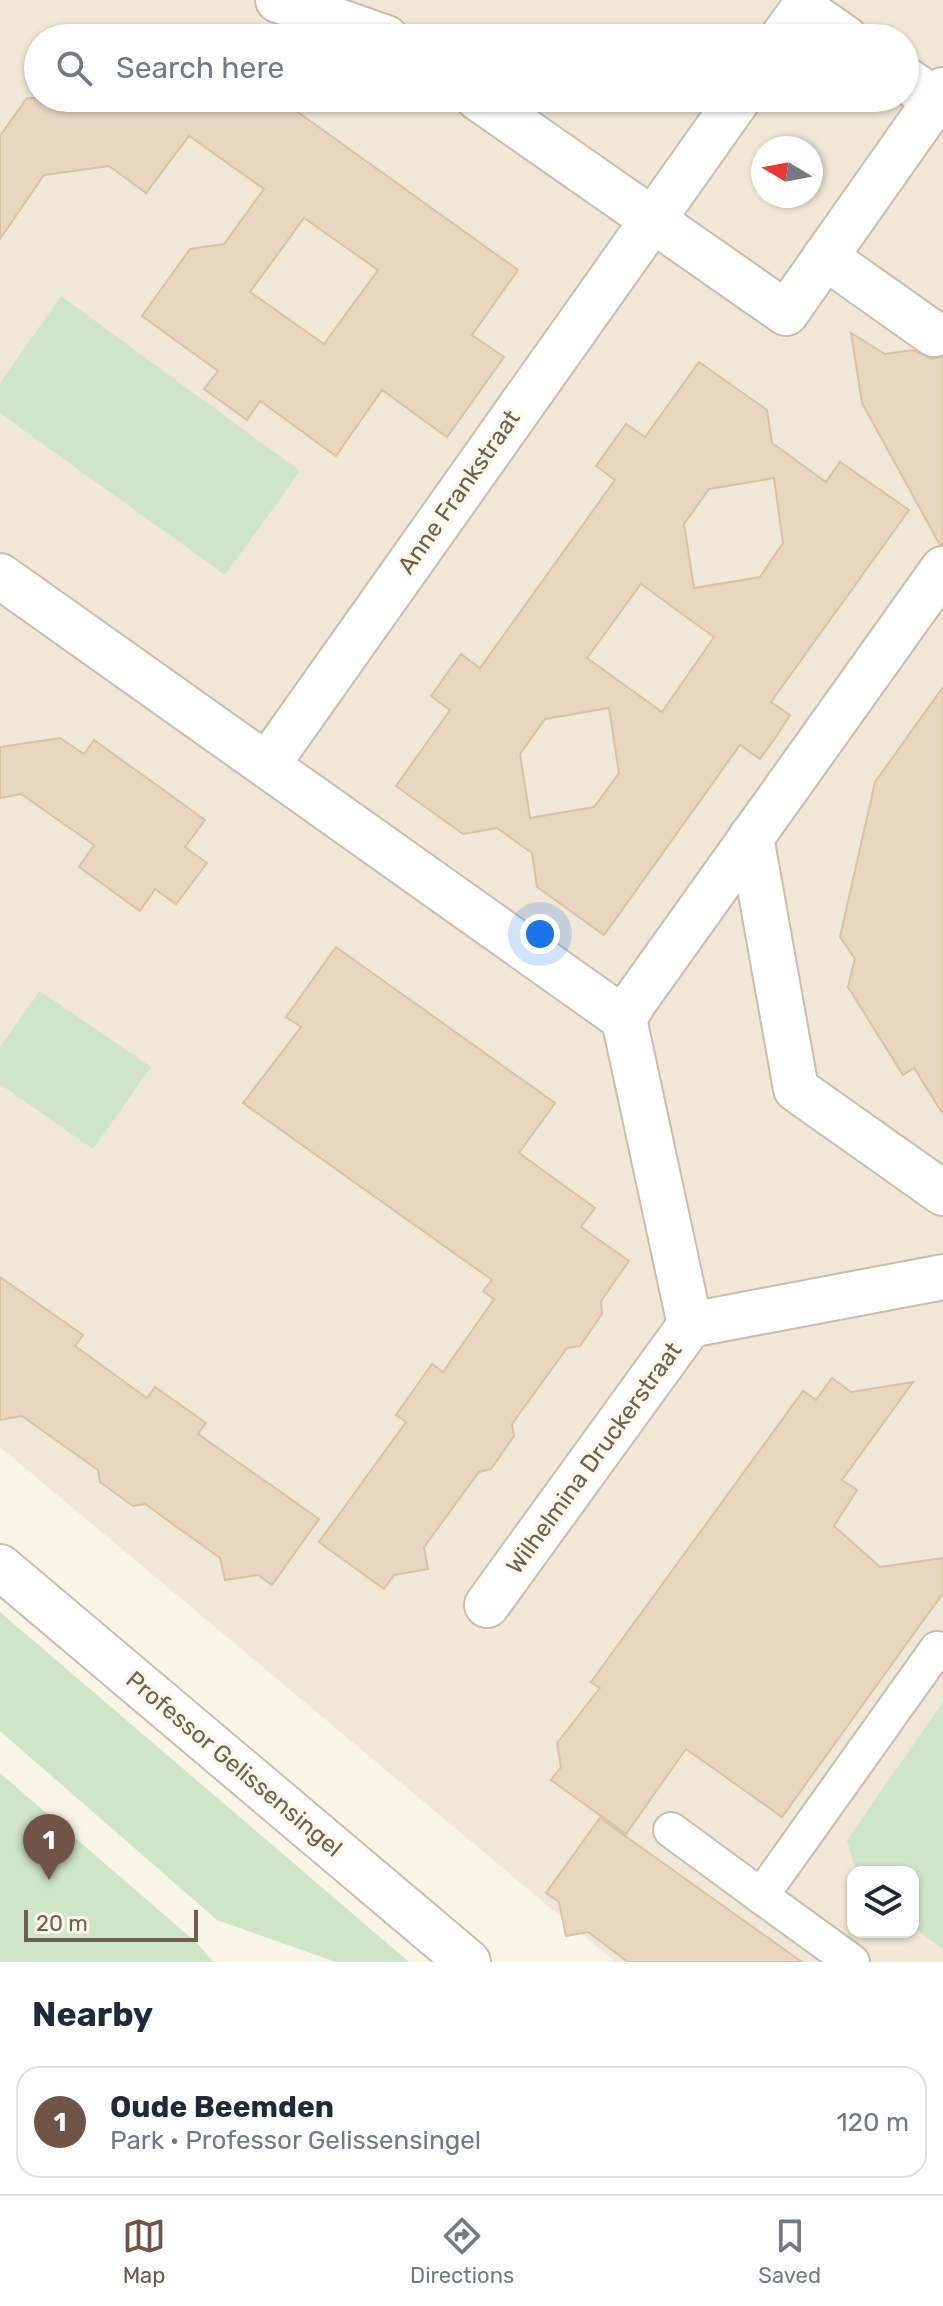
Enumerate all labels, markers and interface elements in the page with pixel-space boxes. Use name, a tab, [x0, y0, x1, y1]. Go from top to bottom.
search box	[24, 24, 919, 112]
icon: search	[52, 46, 96, 90]
text: Search here	[116, 50, 284, 86]
north arrow	[751, 136, 823, 208]
street label: Anne Frankstraat	[392, 405, 526, 579]
your location	[520, 914, 560, 954]
street label: Wilhelmina Druckerstraat	[501, 1337, 687, 1579]
street label: Professor Gelissensingel	[120, 1665, 348, 1863]
pin: 1	[23, 1814, 75, 1880]
map controls	[847, 1866, 919, 1938]
button: layers	[847, 1866, 919, 1938]
scale bar	[24, 1906, 198, 1942]
text: 20 m	[36, 1910, 88, 1937]
text: Nearby	[32, 1994, 153, 2035]
text: Oude Beemden	[110, 2089, 334, 2125]
text: 1	[54, 2107, 66, 2138]
text: 120 m	[837, 2107, 909, 2138]
text: Park · Professor Gelissensingel	[110, 2125, 481, 2156]
tab: Map	[122, 2214, 166, 2289]
tab: Directions	[410, 2214, 514, 2289]
tab: Saved	[758, 2214, 821, 2289]

